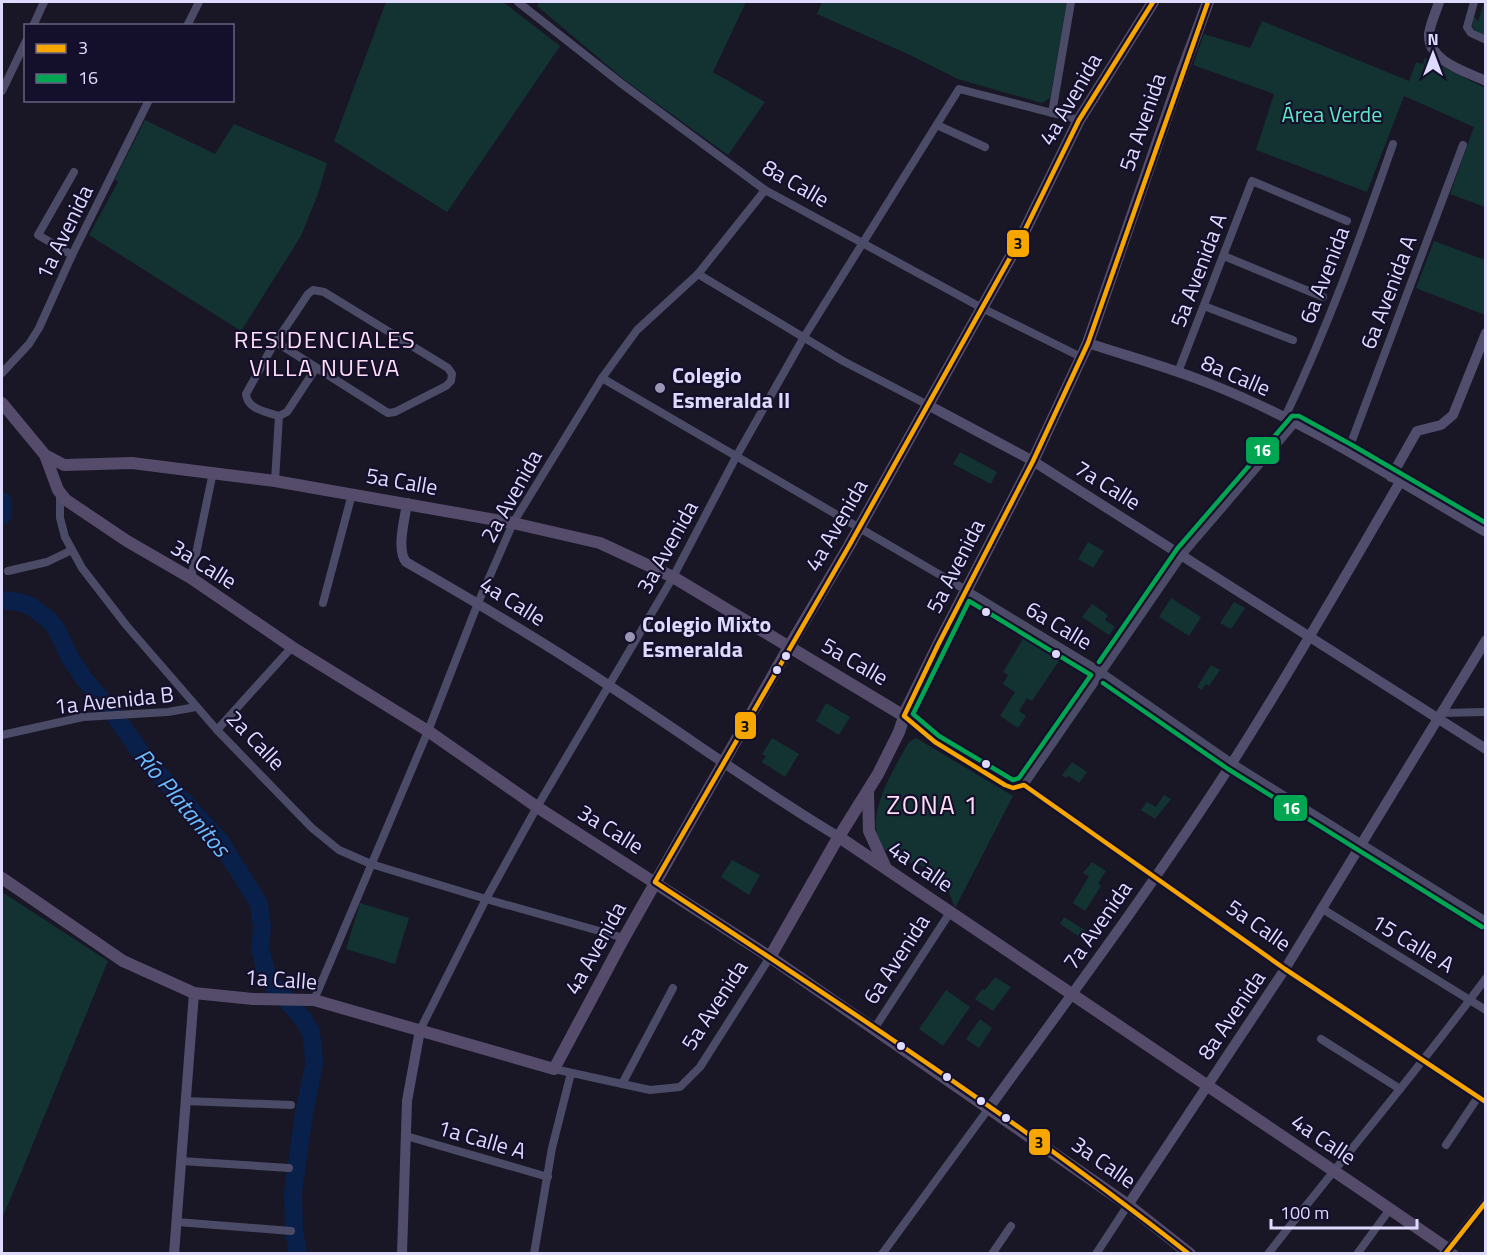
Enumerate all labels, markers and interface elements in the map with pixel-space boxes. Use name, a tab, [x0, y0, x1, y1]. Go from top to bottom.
legend	[24, 24, 234, 102]
north arrow	[1403, 24, 1463, 84]
text: N	[1427, 27, 1439, 51]
text: 3	[78, 34, 88, 61]
street label: 4a Avenida	[1030, 46, 1110, 152]
text: 16	[78, 64, 98, 91]
street label: 5a Avenida	[1109, 68, 1175, 176]
park label: Área Verde	[1282, 97, 1382, 131]
street label: 8a Calle	[756, 150, 836, 216]
street label: 1a Avenida	[26, 179, 102, 285]
street label: 5a Avenida A	[1161, 208, 1235, 332]
street label: 6a Avenida	[1290, 221, 1358, 329]
line badge: 3	[1006, 229, 1030, 258]
street label: 6a Avenida A	[1351, 230, 1425, 354]
text: 3	[1014, 231, 1022, 255]
district label: RESIDENCIALES VILLA NUEVA	[234, 321, 416, 385]
street label: 8a Calle	[1196, 345, 1276, 405]
place label: Colegio Esmeralda II	[672, 358, 790, 417]
marker: Colegio Esmeralda II	[653, 381, 667, 395]
line badge: 16	[1245, 436, 1280, 465]
text: 16	[1253, 438, 1271, 462]
street label: 2a Avenida	[471, 443, 551, 549]
street label: 7a Calle	[1068, 451, 1148, 519]
street label: 5a Calle	[363, 458, 441, 504]
street label: 4a Avenida	[796, 472, 876, 578]
street label: 3a Avenida	[627, 494, 707, 600]
street label: 5a Avenida	[917, 513, 993, 619]
street label: 3a Calle	[164, 530, 244, 598]
street label: 4a Calle	[473, 567, 553, 635]
street label: 6a Calle	[1019, 592, 1099, 658]
unlabelled marker	[980, 606, 992, 618]
place label: Colegio Mixto Esmeralda	[642, 607, 771, 666]
street label: 5a Calle	[815, 628, 895, 694]
marker: Colegio Mixto Esmeralda	[623, 630, 637, 644]
unlabelled marker	[1050, 648, 1062, 660]
unlabelled marker	[780, 650, 792, 662]
unlabelled marker	[771, 664, 783, 676]
street label: 1a Avenida B	[53, 677, 175, 723]
street label: 2a Calle	[219, 702, 293, 778]
line badge: 3	[734, 711, 757, 740]
text: 3	[741, 714, 749, 738]
water label: Río Platanitos	[127, 740, 240, 866]
unlabelled marker	[980, 758, 992, 770]
district label: ZONA 1	[886, 785, 980, 824]
line badge: 16	[1273, 794, 1308, 822]
street label: 3a Calle	[571, 795, 651, 863]
text: 16	[1282, 796, 1300, 820]
street label: 4a Calle	[881, 832, 961, 900]
street label: 7a Avenida	[1054, 874, 1140, 976]
street label: 5a Calle	[1220, 890, 1298, 960]
street label: 4a Avenida	[555, 895, 635, 1001]
street label: 15 Calle A	[1365, 905, 1461, 981]
street label: 6a Avenida	[854, 907, 938, 1011]
street label: 5a Avenida	[672, 953, 756, 1057]
street label: 1a Calle	[244, 960, 318, 998]
street label: 8a Avenida	[1188, 963, 1274, 1067]
unlabelled marker	[895, 1040, 907, 1052]
unlabelled marker	[941, 1071, 953, 1083]
unlabelled marker	[975, 1095, 987, 1107]
street label: 4a Calle	[1284, 1105, 1364, 1173]
street label: 1a Calle A	[434, 1110, 530, 1168]
unlabelled marker	[1000, 1112, 1012, 1124]
street label: 3a Calle	[1065, 1127, 1143, 1197]
line badge: 3	[1028, 1128, 1051, 1156]
text: 3	[1035, 1130, 1043, 1154]
scale bar	[1271, 1192, 1416, 1230]
text: 100 m	[1280, 1199, 1329, 1226]

